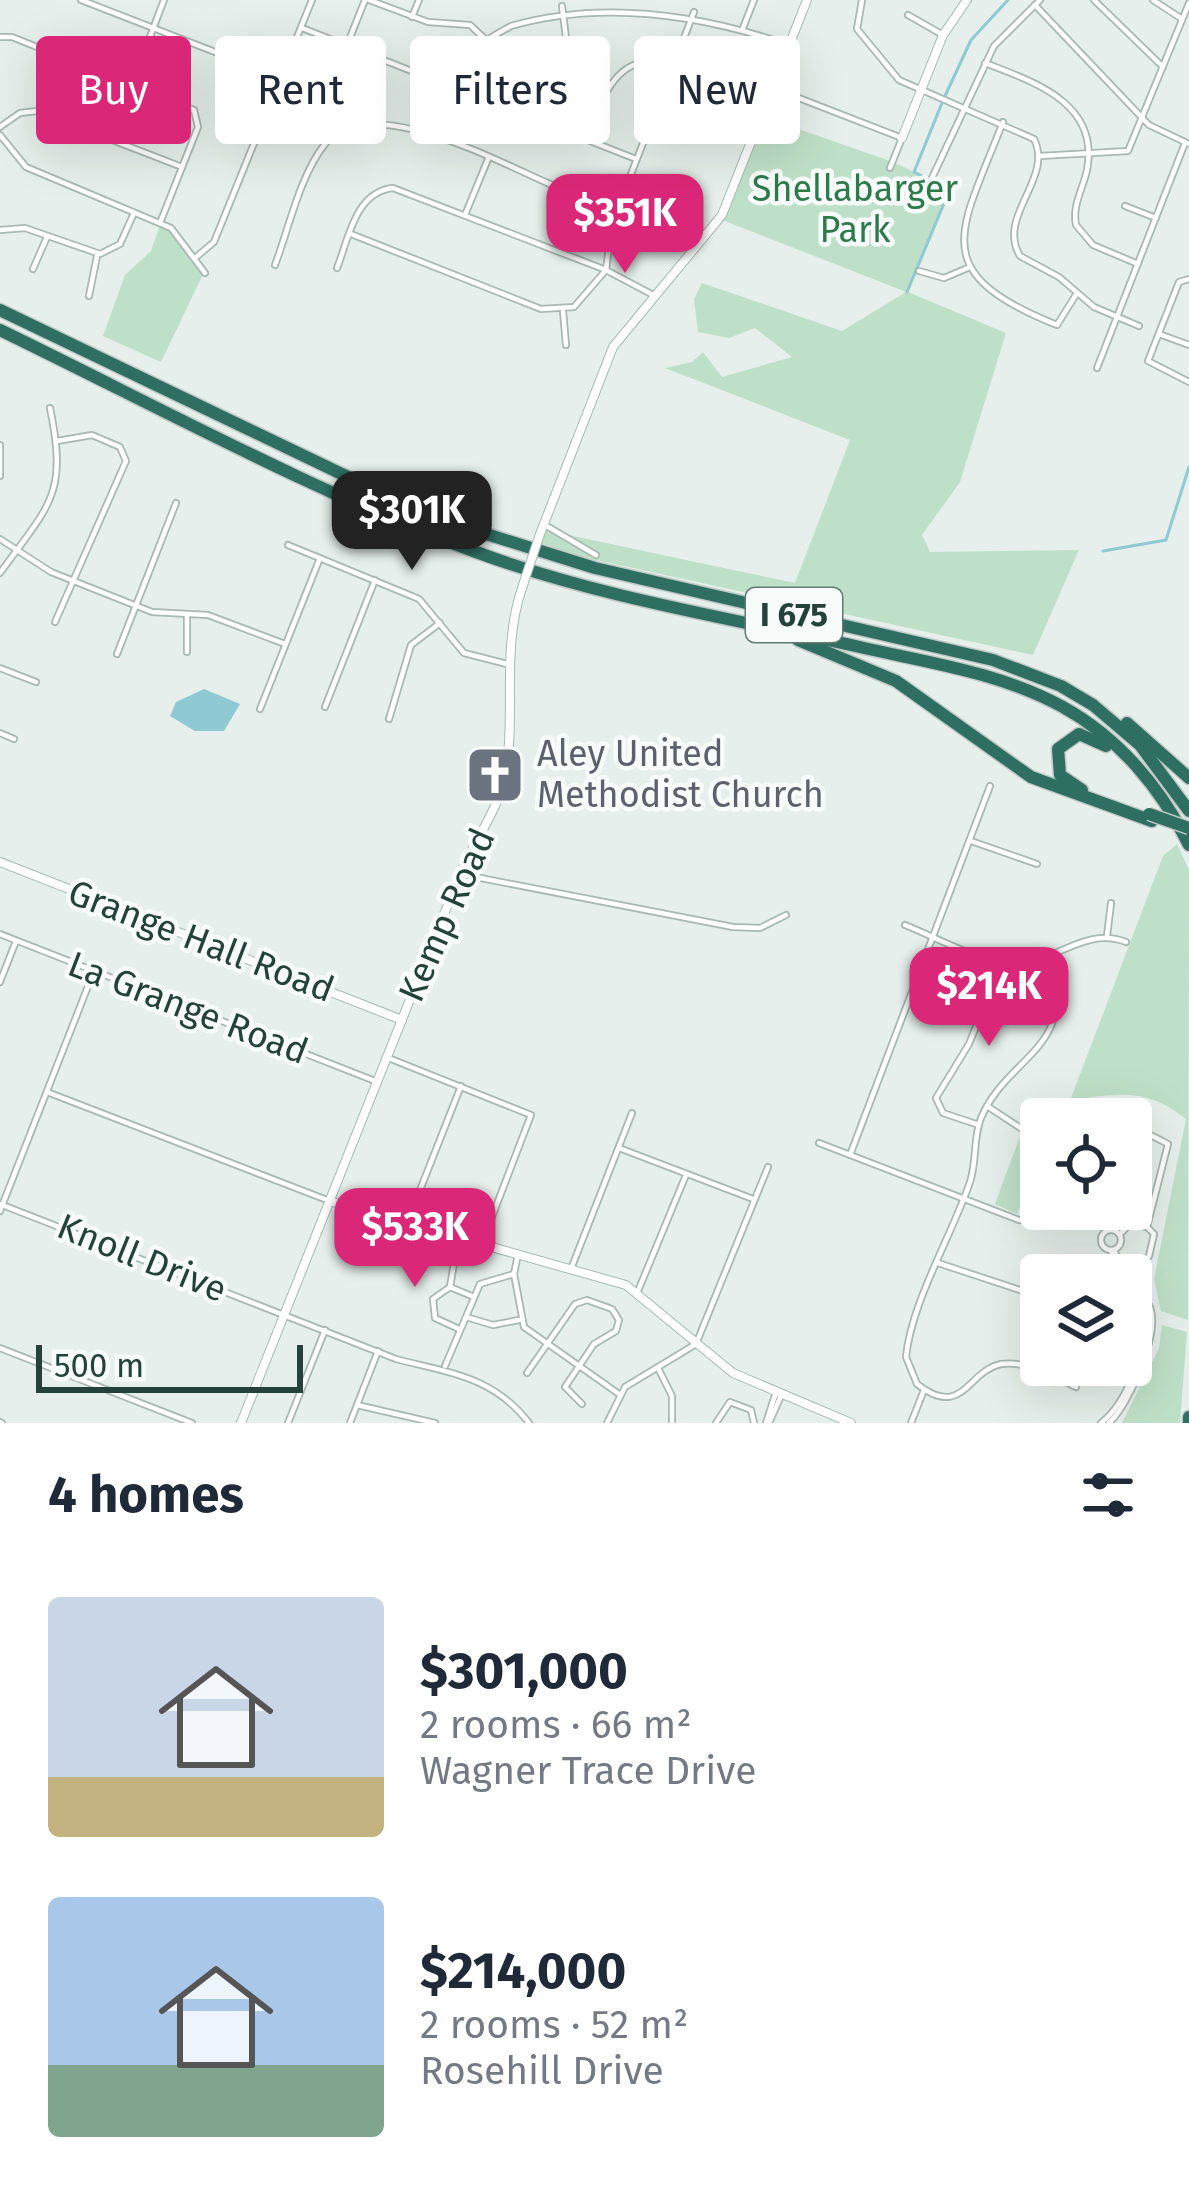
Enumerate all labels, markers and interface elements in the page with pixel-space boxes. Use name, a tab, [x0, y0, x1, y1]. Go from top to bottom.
chip: Buy	[36, 36, 191, 144]
chip: Rent	[215, 36, 386, 144]
chip: Filters	[410, 36, 610, 144]
chip: New	[634, 36, 800, 144]
park label: Shellabarger Park	[752, 167, 958, 252]
pin: $351K	[541, 174, 709, 276]
text: $351K	[573, 190, 677, 236]
pin: $301K	[328, 471, 496, 573]
text: $301K	[359, 487, 465, 533]
road number: I 675	[746, 588, 842, 642]
place label: Aley United Methodist Church	[537, 732, 824, 817]
church icon: Aley United Methodist Church	[464, 744, 526, 806]
street label: Kemp Road	[389, 821, 505, 1009]
street label: Grange Hall Road	[62, 870, 340, 1012]
street label: La Grange Road	[62, 942, 314, 1074]
pin: $214K	[905, 947, 1073, 1049]
text: $214K	[936, 963, 1042, 1009]
map controls	[1020, 1098, 1152, 1386]
button: locate	[1020, 1098, 1152, 1230]
pin: $533K	[331, 1188, 499, 1290]
street label: Knoll Drive	[51, 1204, 233, 1312]
text: $533K	[361, 1204, 469, 1250]
button: layers	[1020, 1254, 1152, 1386]
scale bar	[36, 1339, 303, 1392]
text: 500 m	[54, 1346, 144, 1386]
icon: filters	[1075, 1462, 1141, 1528]
text: 4 homes	[48, 1464, 244, 1526]
text: $301,000	[420, 1640, 628, 1702]
icon: home	[144, 1645, 288, 1789]
text: 2 rooms · 66 m²	[420, 1702, 691, 1748]
text: Wagner Trace Drive	[420, 1748, 756, 1794]
text: $214,000	[420, 1940, 626, 2002]
icon: home	[144, 1945, 288, 2089]
text: 2 rooms · 52 m²	[420, 2002, 688, 2048]
text: Rosehill Drive	[420, 2048, 664, 2094]

